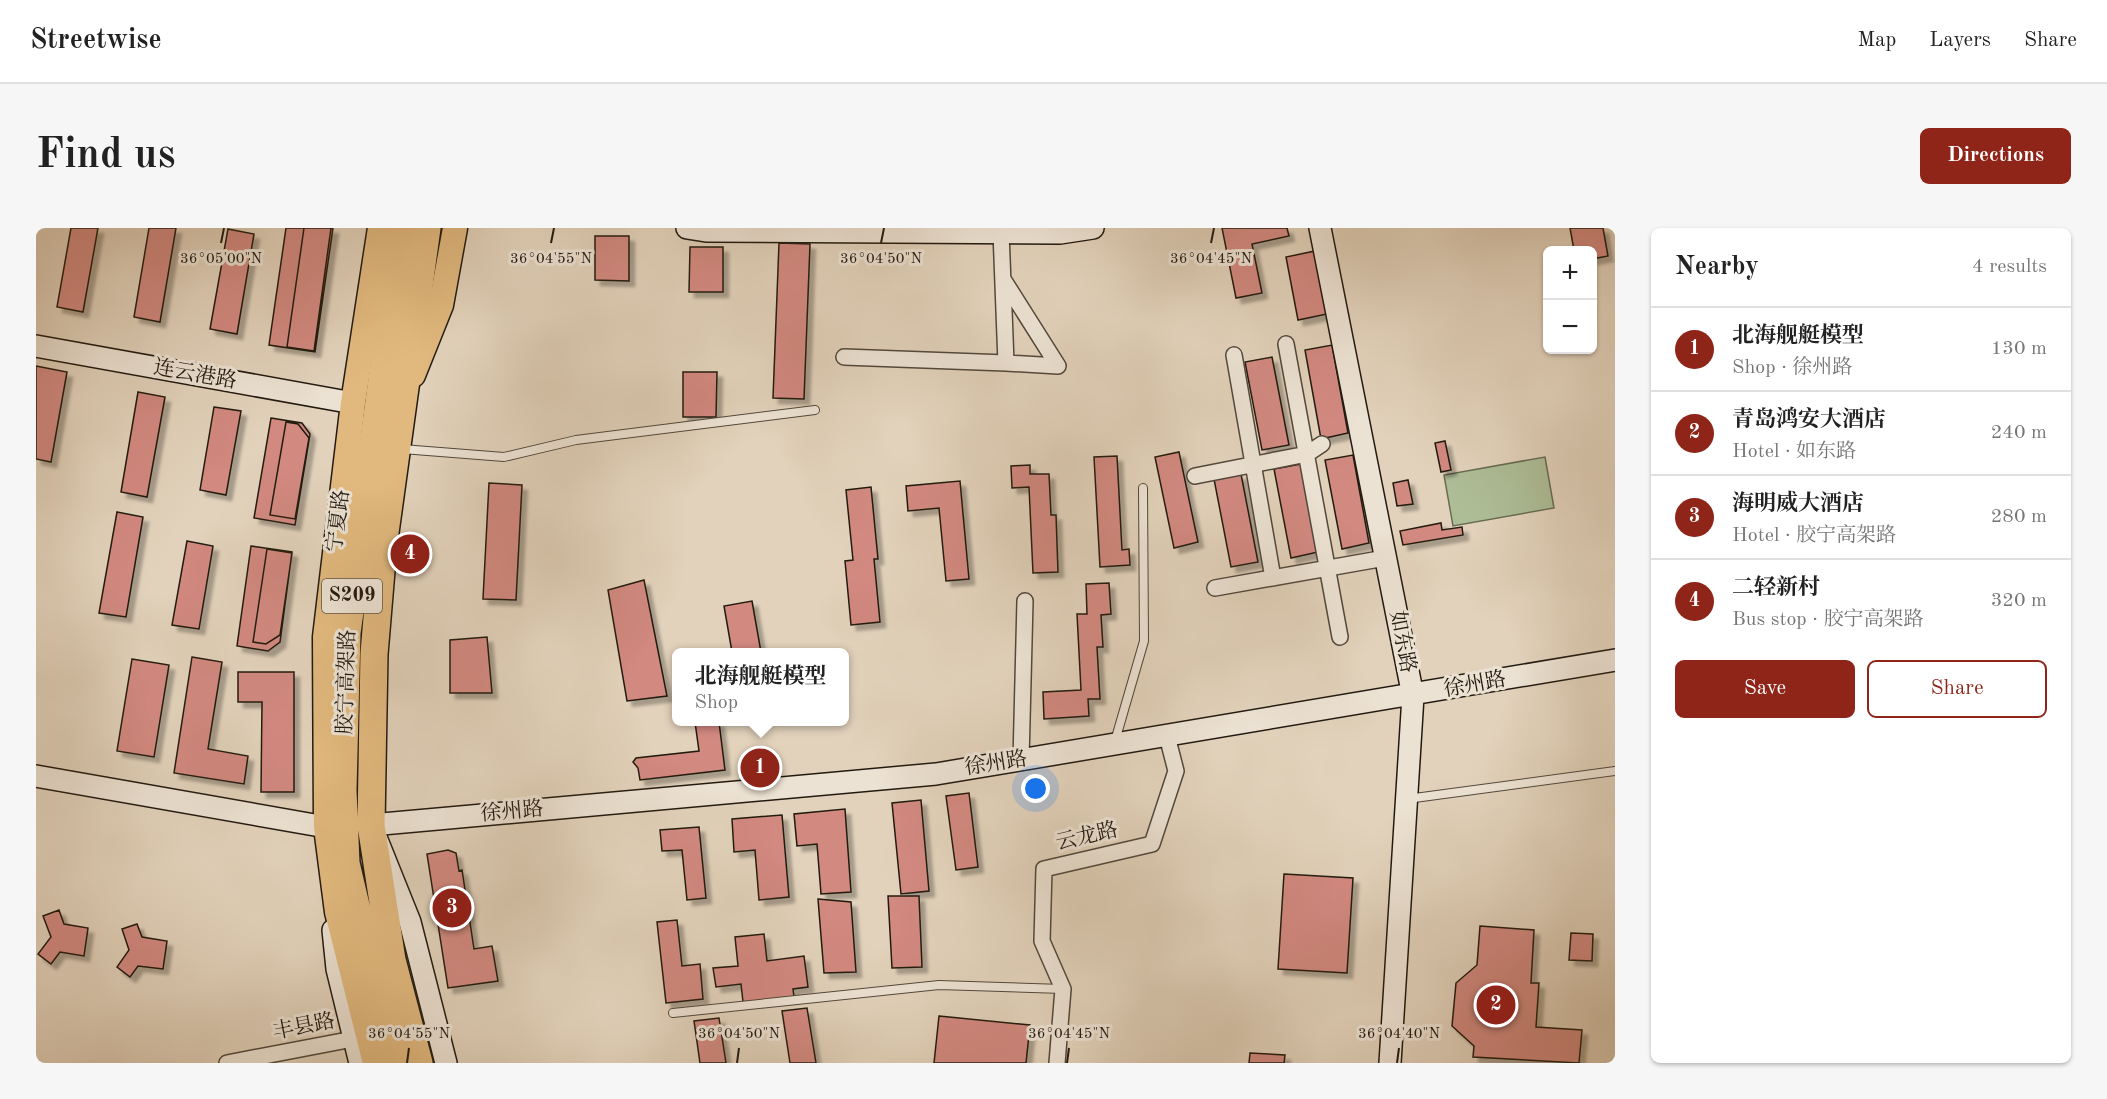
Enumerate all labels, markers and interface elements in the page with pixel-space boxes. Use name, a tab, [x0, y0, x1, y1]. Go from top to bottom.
text: Streetwise	[30, 27, 162, 55]
text: Map	[1857, 30, 1896, 51]
text: Layers	[1929, 30, 1991, 51]
text: Share	[2024, 30, 2077, 51]
button: Directions	[1920, 128, 2071, 184]
text: Find us	[36, 135, 175, 177]
map controls	[1543, 246, 1597, 354]
button: +	[1543, 246, 1597, 300]
text: 36°05'00"N	[180, 252, 262, 267]
text: 36°04'55"N	[510, 252, 592, 267]
text: 36°04'50"N	[840, 252, 922, 267]
text: 36°04'45"N	[1170, 252, 1252, 267]
text: Nearby	[1675, 254, 1759, 280]
text: 4 results	[1972, 257, 2047, 277]
button: −	[1543, 300, 1597, 354]
text: 北海舰艇模型	[1732, 325, 1864, 347]
text: 1	[1689, 339, 1700, 359]
text: 130 m	[1991, 339, 2047, 359]
street label: 连云港路	[152, 355, 239, 393]
text: Shop · 徐州路	[1732, 358, 1852, 378]
text: 青岛鸿安大酒店	[1732, 409, 1886, 431]
text: 2	[1689, 423, 1700, 443]
text: 240 m	[1991, 423, 2047, 443]
text: Hotel · 如东路	[1732, 442, 1856, 462]
street label: 宁夏路	[323, 488, 353, 554]
text: 海明威大酒店	[1732, 493, 1864, 515]
text: 3	[1689, 507, 1700, 527]
text: 280 m	[1991, 507, 2047, 527]
text: Hotel · 胶宁高架路	[1732, 526, 1896, 546]
pin: 4	[390, 532, 430, 576]
text: 二轻新村	[1732, 577, 1820, 599]
road number: S209	[322, 579, 382, 613]
text: 4	[1689, 591, 1700, 611]
text: 320 m	[1991, 591, 2047, 611]
street label: 如东路	[1386, 609, 1420, 675]
text: Bus stop · 胶宁高架路	[1732, 610, 1924, 630]
street label: 胶宁高架路	[333, 629, 359, 735]
popup	[672, 648, 849, 726]
button: Save	[1675, 660, 1855, 718]
button: Share	[1867, 660, 2047, 718]
text: 北海舰艇模型	[694, 666, 827, 688]
street label: 徐州路	[1442, 667, 1508, 701]
text: Shop	[694, 693, 738, 713]
pin: 1	[740, 746, 780, 790]
street label: 徐州路	[963, 747, 1029, 779]
your location	[1021, 774, 1050, 803]
street label: 徐州路	[480, 797, 544, 825]
street label: 云龙路	[1053, 818, 1120, 854]
pin: 3	[432, 886, 472, 930]
pin: 2	[1476, 982, 1516, 1028]
street label: 丰县路	[271, 1009, 337, 1043]
text: 36°04'55"N	[368, 1027, 450, 1042]
text: 36°04'50"N	[698, 1027, 780, 1042]
text: 36°04'45"N	[1028, 1027, 1110, 1042]
text: 36°04'40"N	[1358, 1027, 1440, 1042]

